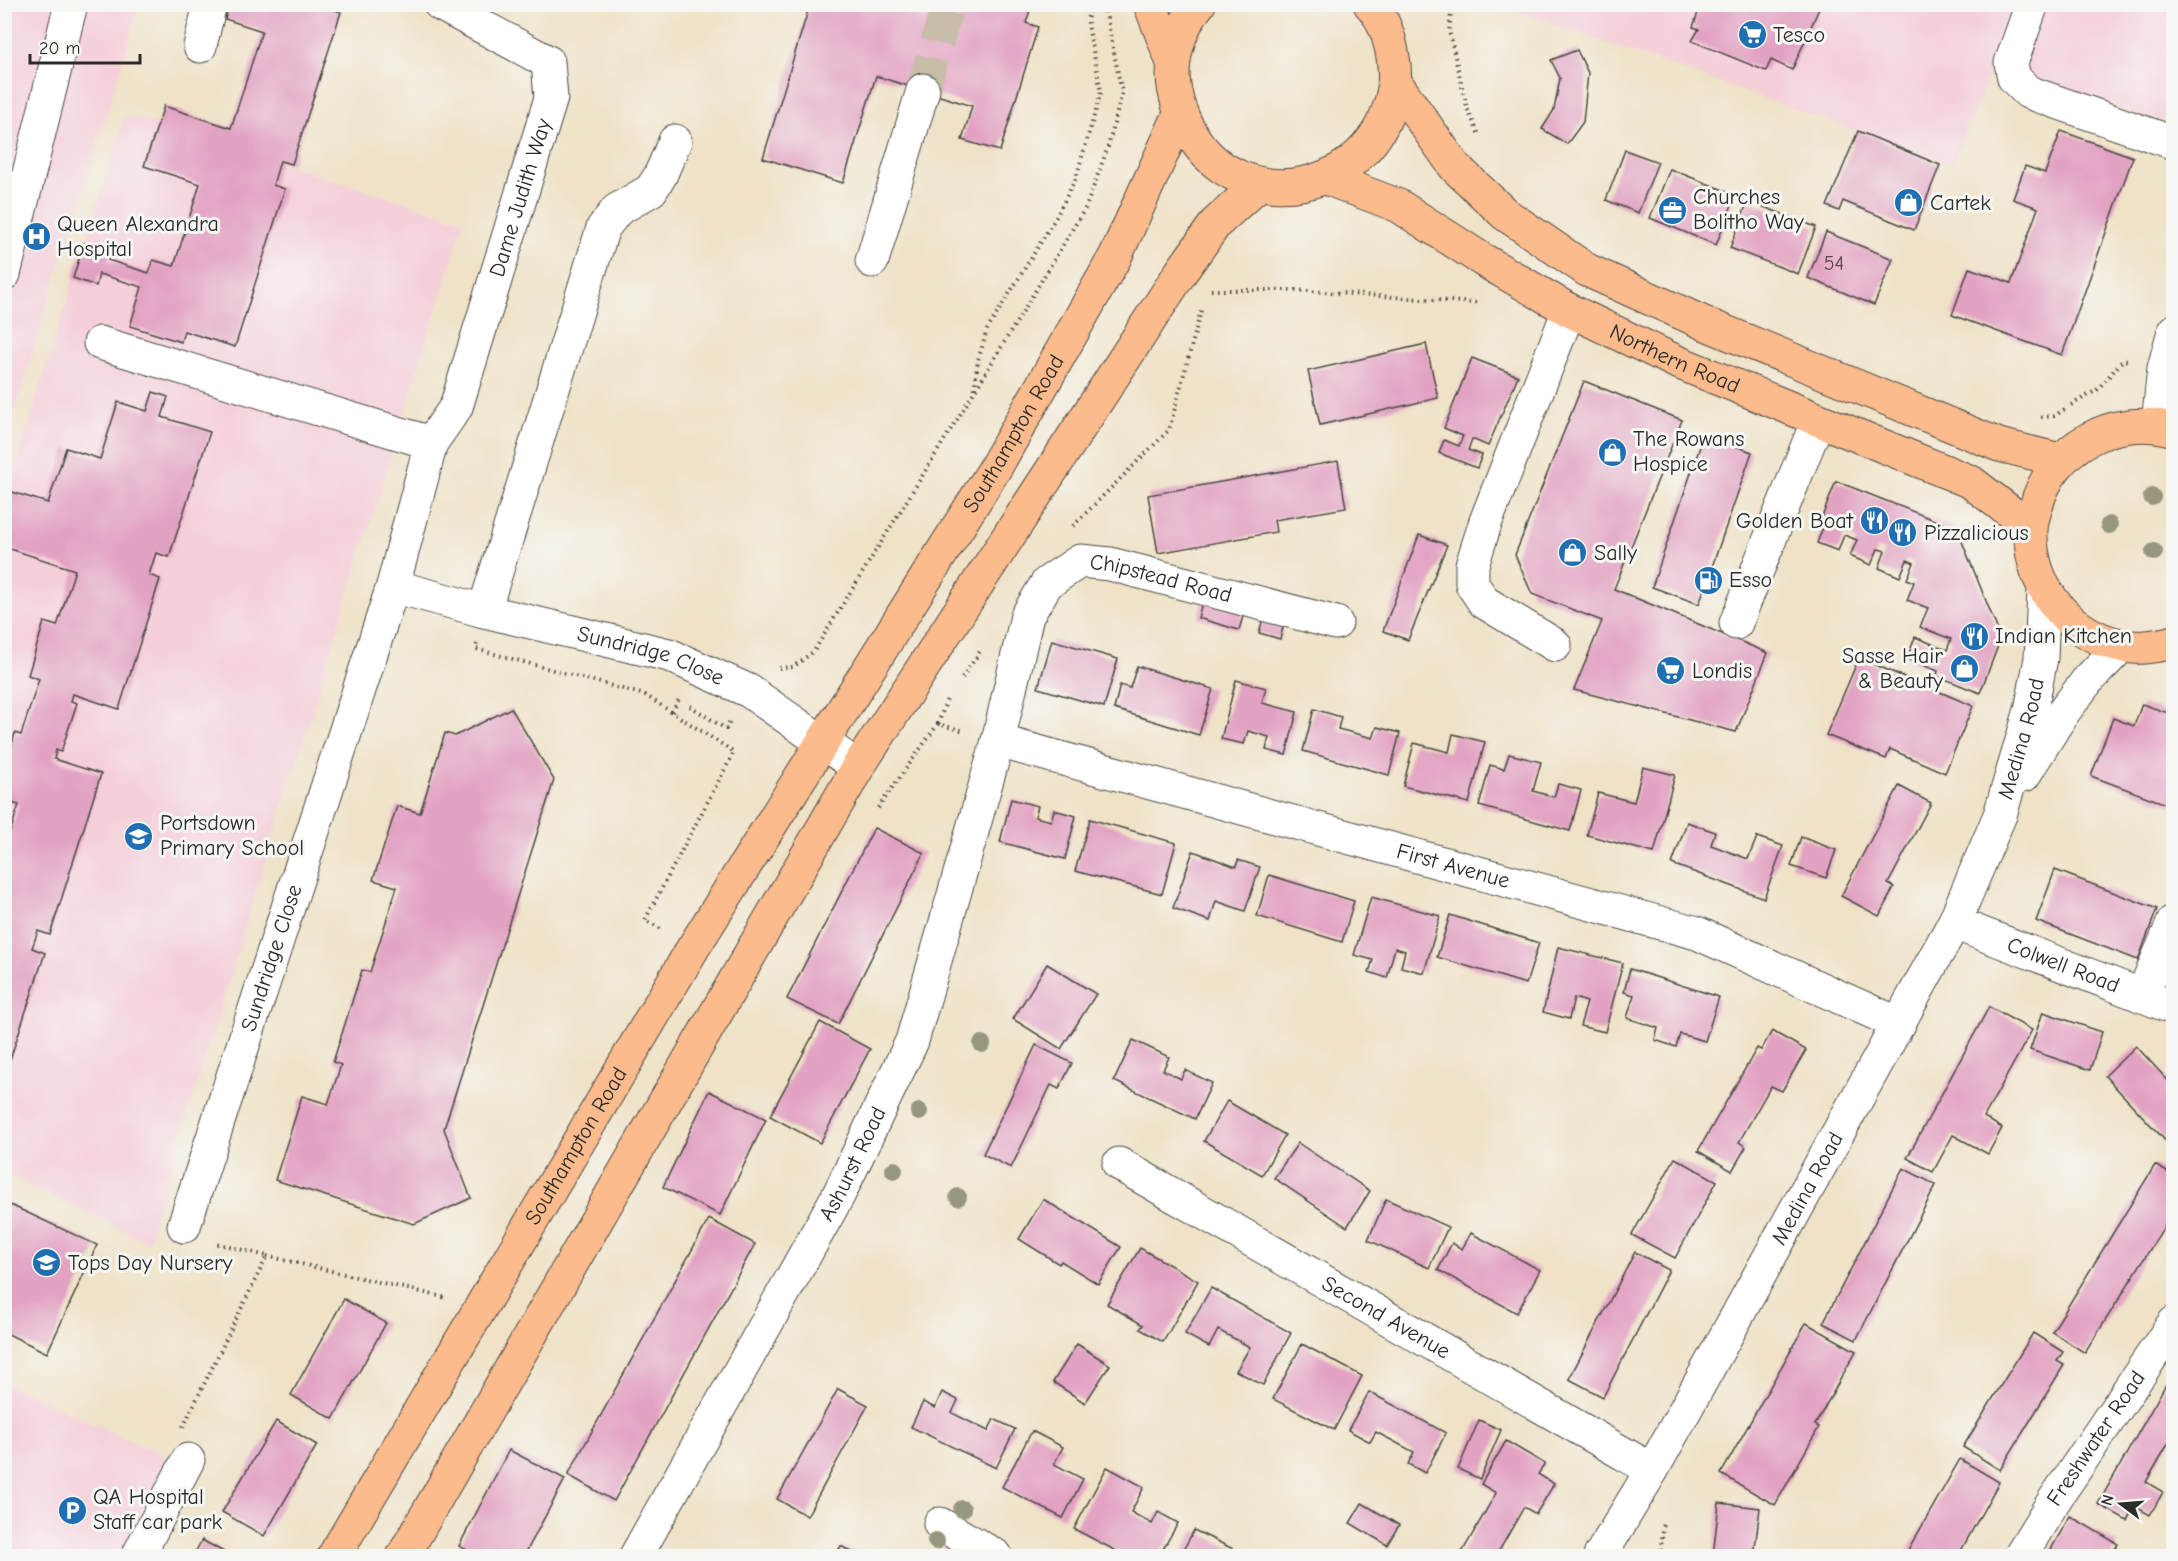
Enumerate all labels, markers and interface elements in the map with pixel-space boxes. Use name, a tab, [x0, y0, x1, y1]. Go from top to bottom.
supermarket icon: Tesco	[1736, 19, 1768, 51]
place label: Tesco	[1773, 22, 1825, 48]
scale bar	[30, 27, 140, 65]
text: 20 m	[39, 38, 80, 59]
street label: Dame Judith Way	[484, 115, 557, 280]
place label: Churches Bolitho Way	[1693, 184, 1804, 235]
shop icon: Cartek	[1893, 187, 1925, 219]
place label: Cartek	[1930, 190, 1991, 216]
office icon: Churches Bolitho Way	[1656, 194, 1688, 226]
place label: Queen Alexandra Hospital	[57, 211, 219, 262]
hospital icon: Queen Alexandra Hospital	[20, 221, 52, 253]
house number: 54	[1824, 252, 1844, 275]
street label: Northern Road	[1605, 318, 1744, 399]
street label: Southampton Road	[957, 350, 1070, 518]
place label: The Rowans Hospice	[1633, 426, 1744, 477]
shop icon: The Rowans Hospice	[1596, 436, 1628, 468]
restaurant icon: Golden Boat	[1858, 505, 1890, 537]
place label: Golden Boat	[1736, 508, 1854, 534]
restaurant icon: Pizzalicious	[1887, 517, 1919, 549]
place label: Pizzalicious	[1924, 520, 2029, 546]
shop icon: Sally	[1557, 537, 1589, 569]
place label: Sally	[1594, 540, 1637, 566]
street label: Chipstead Road	[1089, 549, 1235, 608]
fuel station icon: Esso	[1692, 564, 1724, 596]
place label: Esso	[1729, 567, 1772, 593]
restaurant icon: Indian Kitchen	[1958, 620, 1990, 652]
street label: Sundridge Close	[575, 621, 728, 691]
place label: Indian Kitchen	[1995, 623, 2132, 649]
place label: Sasse Hair & Beauty	[1842, 643, 1943, 694]
shop icon: Sasse Hair & Beauty	[1948, 653, 1980, 685]
supermarket icon: Londis	[1655, 655, 1687, 687]
place label: Londis	[1692, 658, 1752, 684]
street label: Medina Road	[1992, 676, 2050, 802]
place label: Portsdown Primary School	[160, 810, 304, 861]
school or university icon: Portsdown Primary School	[123, 820, 155, 852]
street label: First Avenue	[1394, 838, 1513, 894]
street label: Sundridge Close	[235, 881, 308, 1035]
street label: Colwell Road	[2003, 932, 2123, 999]
street label: Southampton Road	[519, 1063, 633, 1230]
street label: Ashurst Road	[813, 1103, 892, 1226]
street label: Medina Road	[1766, 1128, 1849, 1249]
school or university icon: Tops Day Nursery	[31, 1247, 63, 1279]
place label: Tops Day Nursery	[68, 1250, 233, 1276]
street label: Second Avenue	[1317, 1270, 1455, 1364]
street label: Freshwater Road	[2041, 1366, 2151, 1511]
north arrow	[2091, 1474, 2151, 1534]
place label: QA Hospital Staff car park	[93, 1484, 223, 1535]
text: N	[2097, 1493, 2118, 1508]
parking icon: QA Hospital Staff car park	[56, 1494, 88, 1526]

